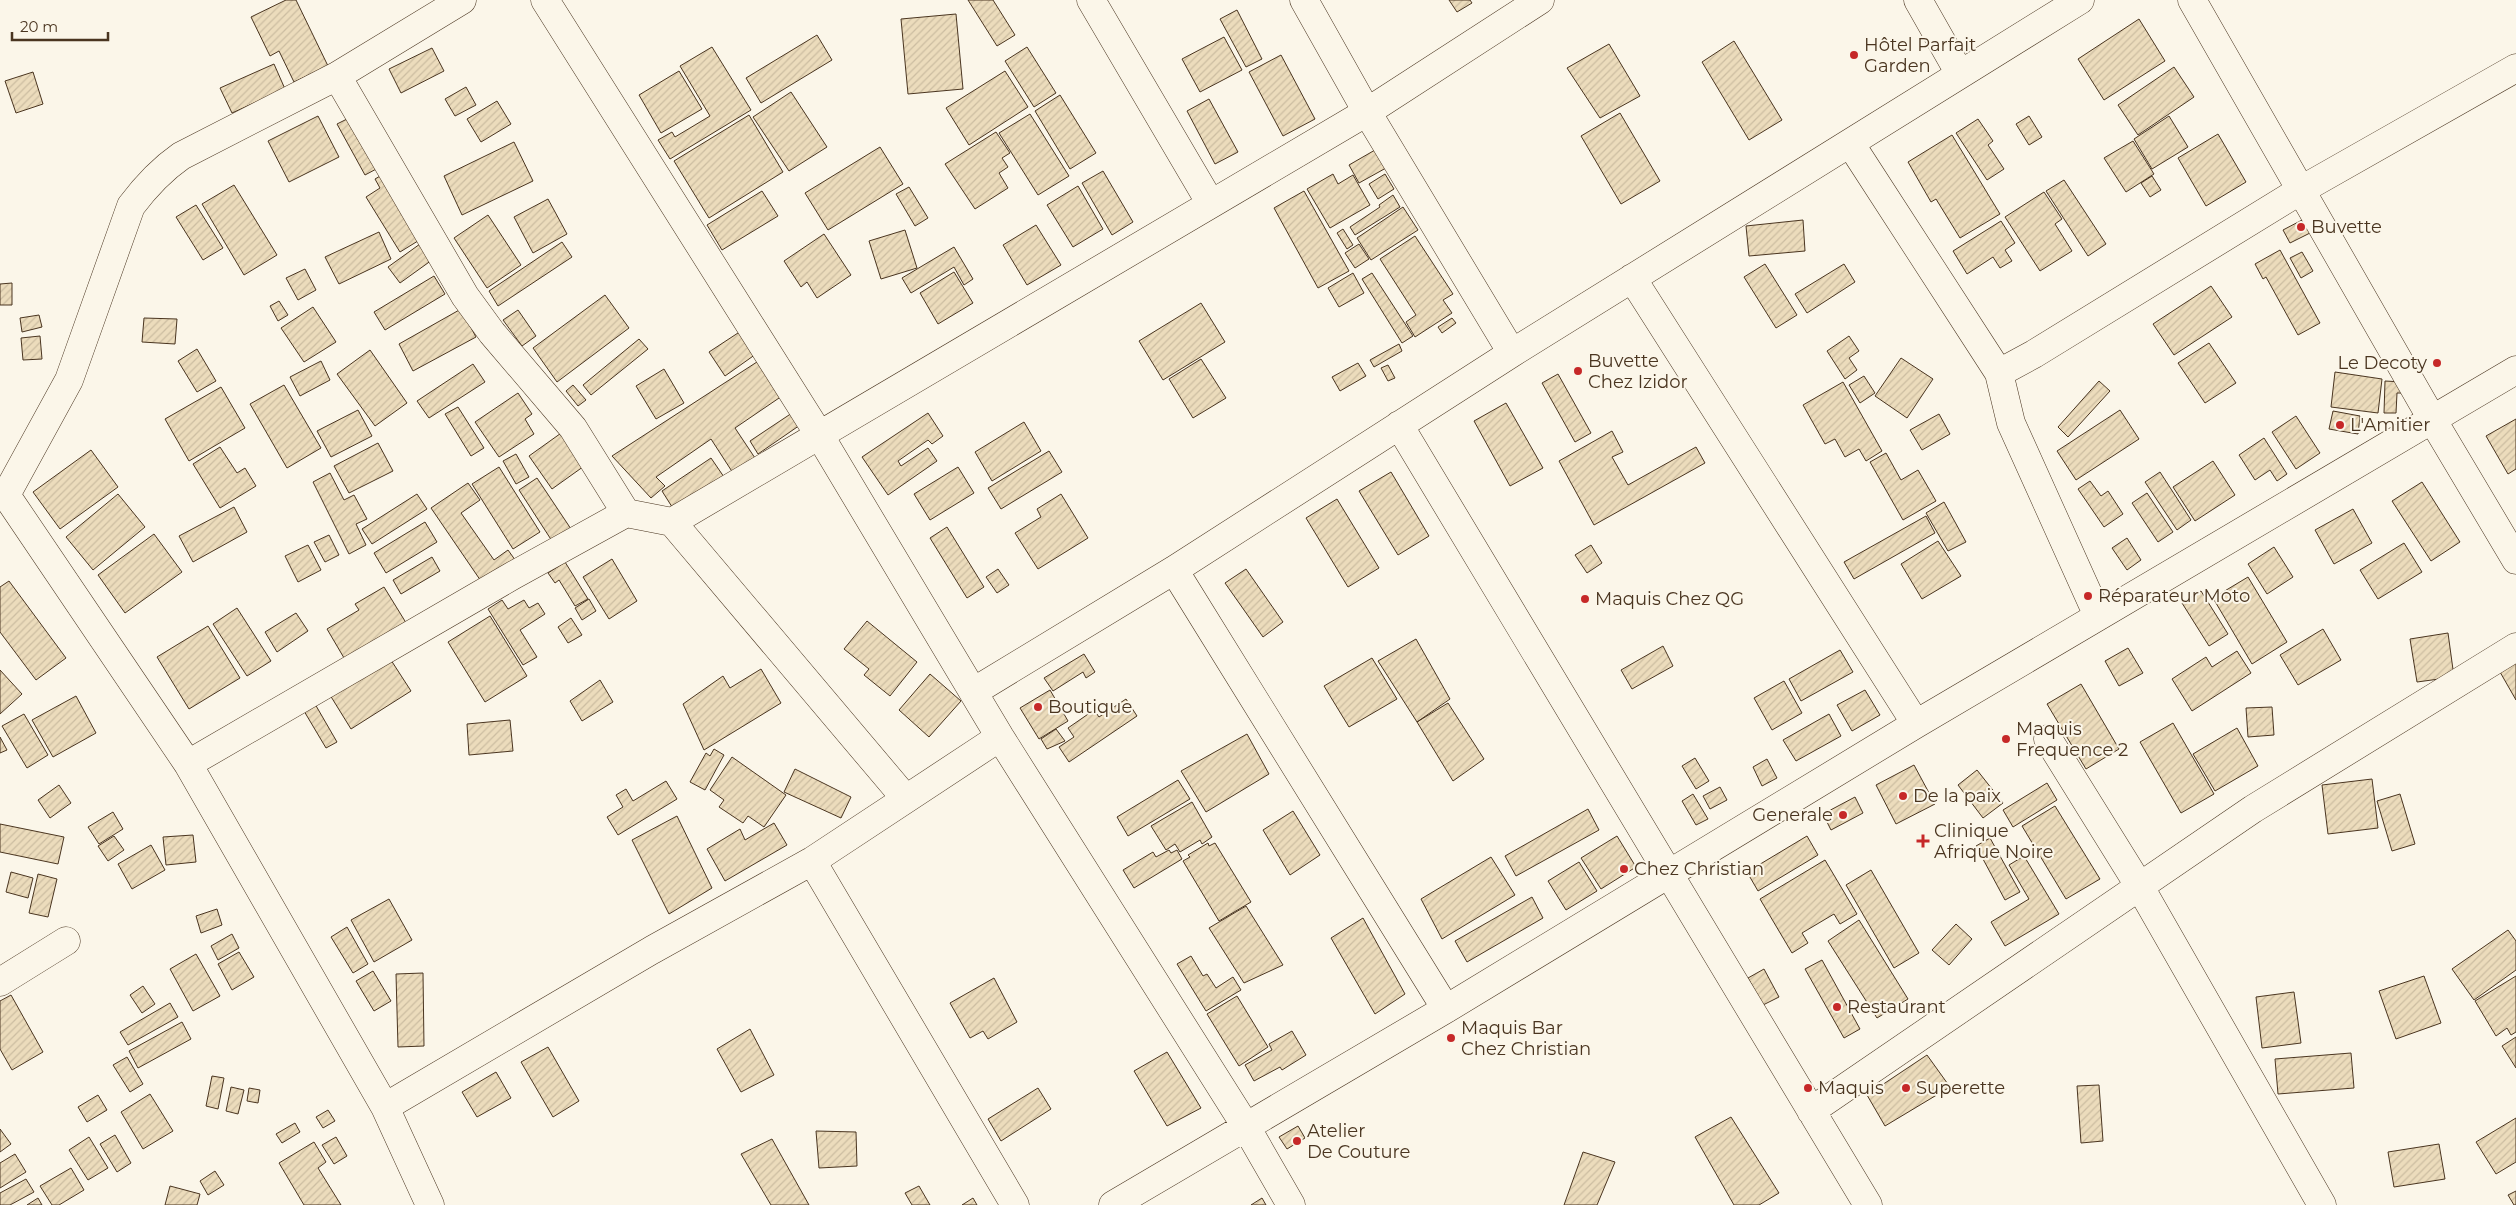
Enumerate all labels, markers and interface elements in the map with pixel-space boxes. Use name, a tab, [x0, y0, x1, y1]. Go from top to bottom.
scale bar	[12, 10, 109, 42]
text: 20 m	[20, 17, 58, 36]
place label: Hôtel Parfait Garden	[1864, 34, 1976, 77]
marker: Hôtel Parfait Garden	[1848, 49, 1860, 61]
place label: Buvette	[2311, 216, 2382, 238]
marker: Buvette	[2295, 221, 2307, 233]
place label: Buvette Chez Izidor	[1588, 350, 1688, 393]
place label: Le Decoty	[2338, 352, 2427, 374]
marker: Le Decoty	[2431, 357, 2443, 369]
marker: Buvette Chez Izidor	[1572, 365, 1584, 377]
place label: L'Amitier	[2350, 414, 2430, 436]
marker: L'Amitier	[2334, 419, 2346, 431]
place label: Réparateur Moto	[2098, 585, 2250, 607]
place label: Maquis Chez QG	[1595, 588, 1744, 610]
marker: Réparateur Moto	[2082, 590, 2094, 602]
marker: Maquis Chez QG	[1579, 593, 1591, 605]
place label: Boutique	[1048, 696, 1132, 718]
marker: Boutique	[1032, 701, 1044, 713]
place label: Maquis Frequence 2	[2016, 718, 2128, 761]
marker: Maquis Frequence 2	[2000, 733, 2012, 745]
place label: De la paix	[1913, 785, 2001, 807]
marker: De la paix	[1897, 790, 1909, 802]
place label: Generale	[1752, 804, 1833, 826]
marker: Generale	[1837, 809, 1849, 821]
place label: Clinique Afrique Noire	[1934, 820, 2054, 863]
marker: Clinique Afrique Noire	[1916, 834, 1930, 848]
place label: Chez Christian	[1634, 858, 1764, 880]
marker: Chez Christian	[1618, 863, 1630, 875]
place label: Restaurant	[1847, 996, 1946, 1018]
marker: Restaurant	[1831, 1001, 1843, 1013]
place label: Maquis Bar Chez Christian	[1461, 1017, 1591, 1060]
marker: Maquis Bar Chez Christian	[1445, 1032, 1457, 1044]
place label: Maquis	[1818, 1077, 1884, 1099]
place label: Superette	[1916, 1077, 2005, 1099]
marker: Maquis	[1802, 1082, 1814, 1094]
marker: Superette	[1900, 1082, 1912, 1094]
place label: Atelier De Couture	[1307, 1120, 1411, 1163]
marker: Atelier De Couture	[1291, 1135, 1303, 1147]

